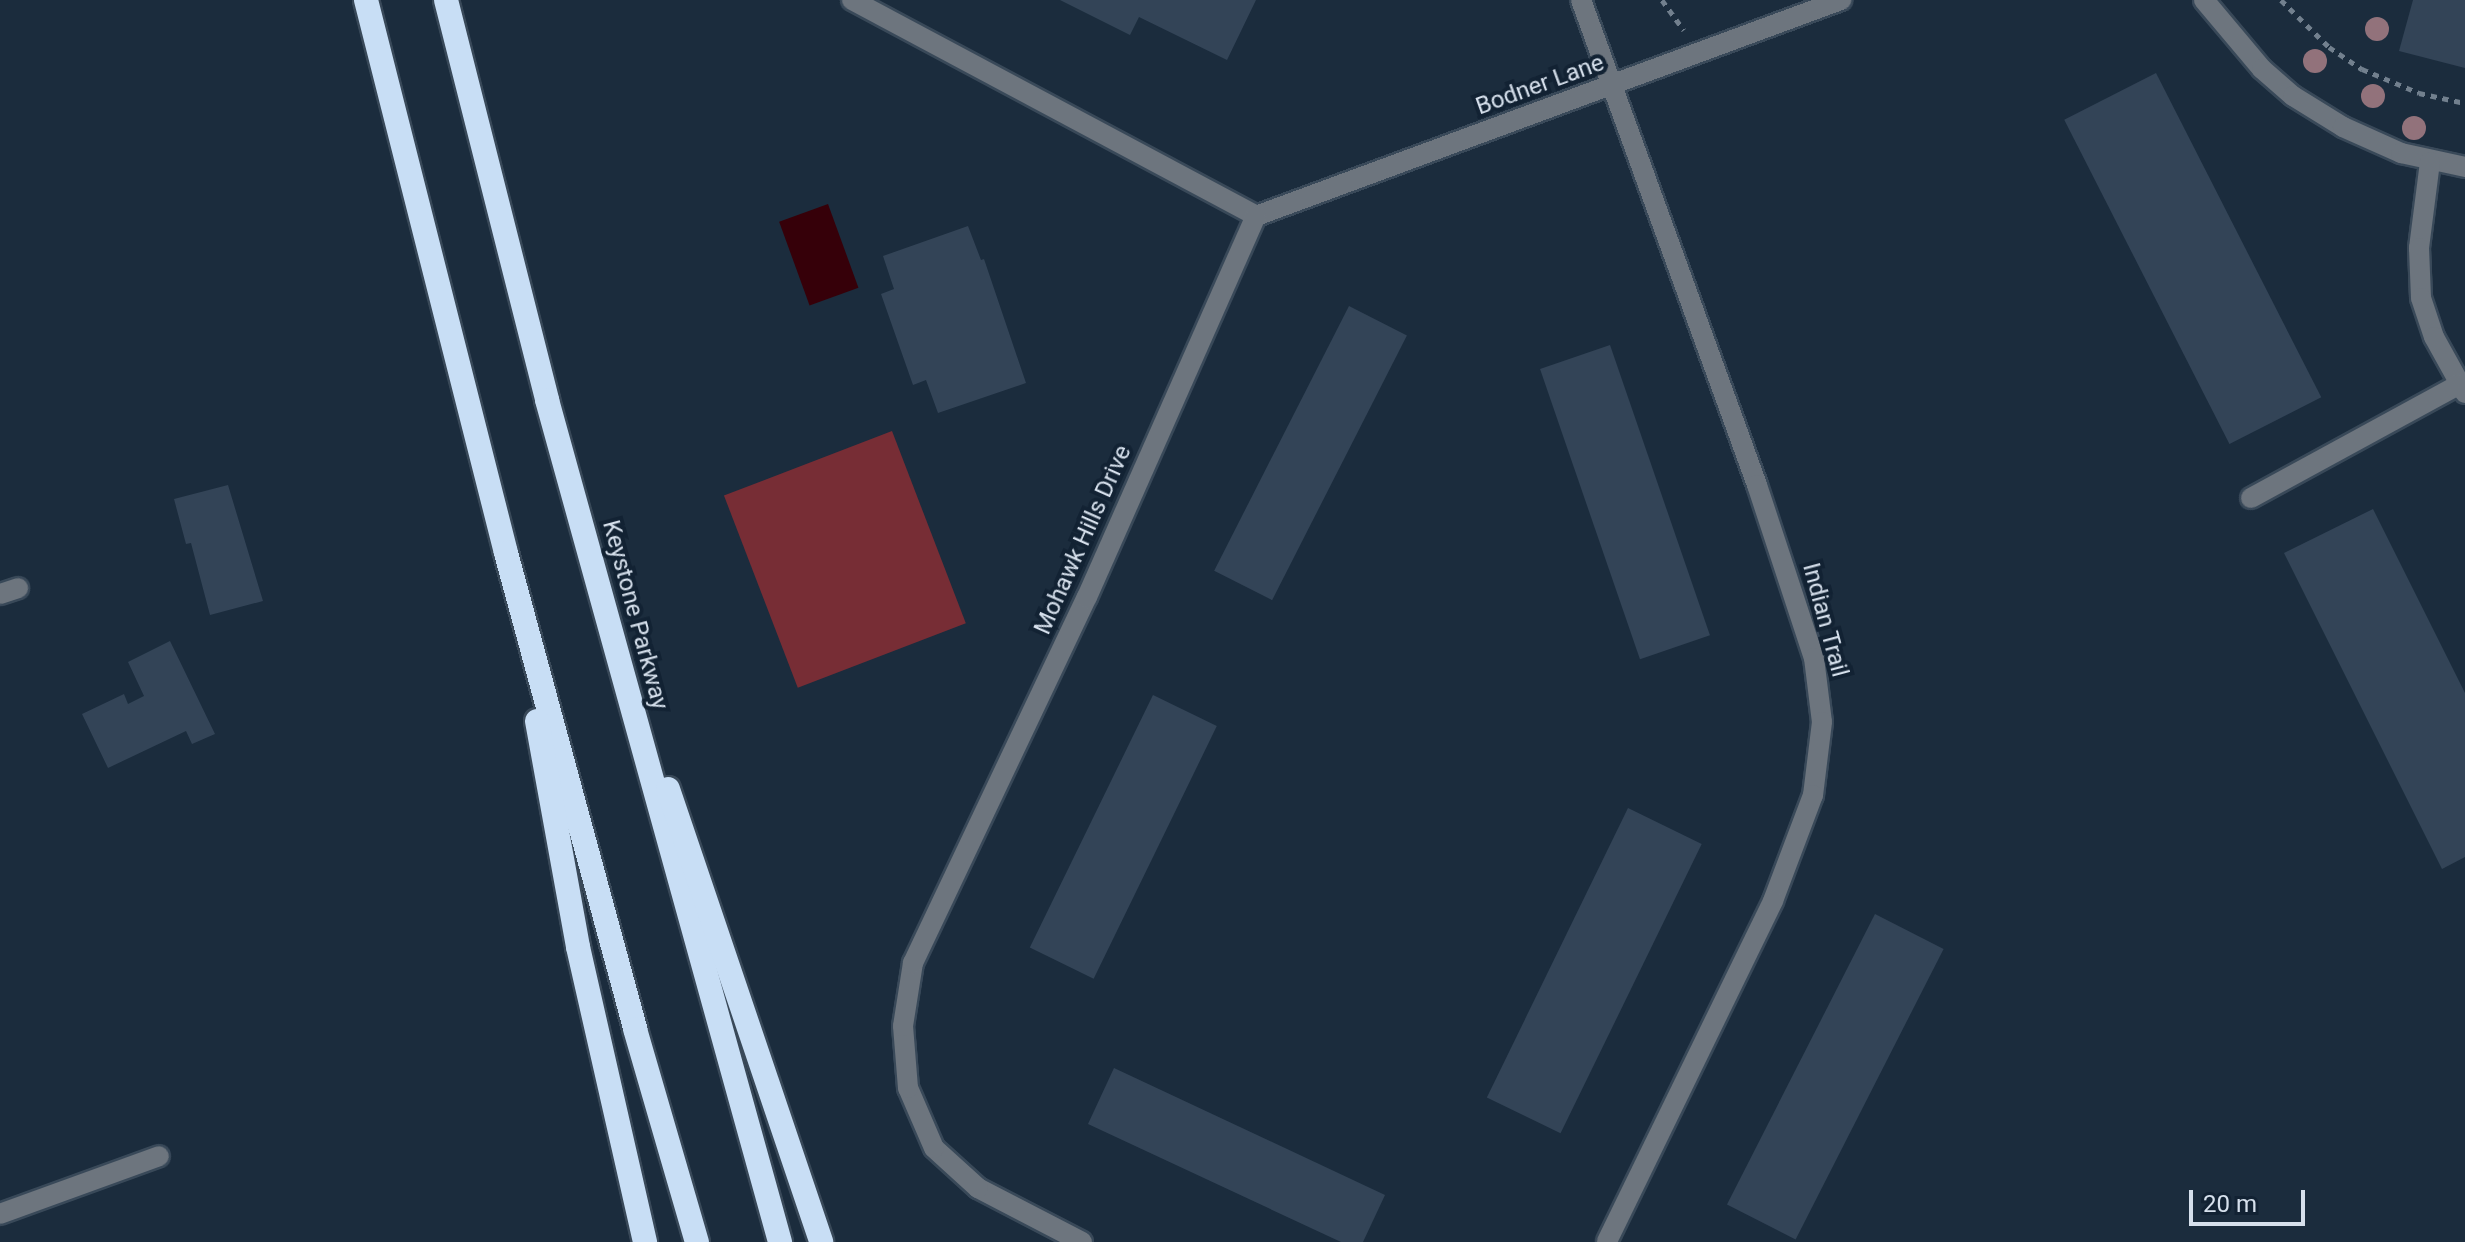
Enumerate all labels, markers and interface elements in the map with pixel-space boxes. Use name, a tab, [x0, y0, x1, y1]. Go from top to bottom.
street label: Bodner Lane	[1472, 49, 1608, 121]
street label: Mohawk Hills Drive	[1028, 441, 1138, 639]
street label: Keystone Parkway	[596, 517, 674, 713]
street label: Indian Trail	[1796, 560, 1854, 680]
scale bar	[2193, 1174, 2309, 1224]
text: 20 m	[2203, 1190, 2257, 1218]

